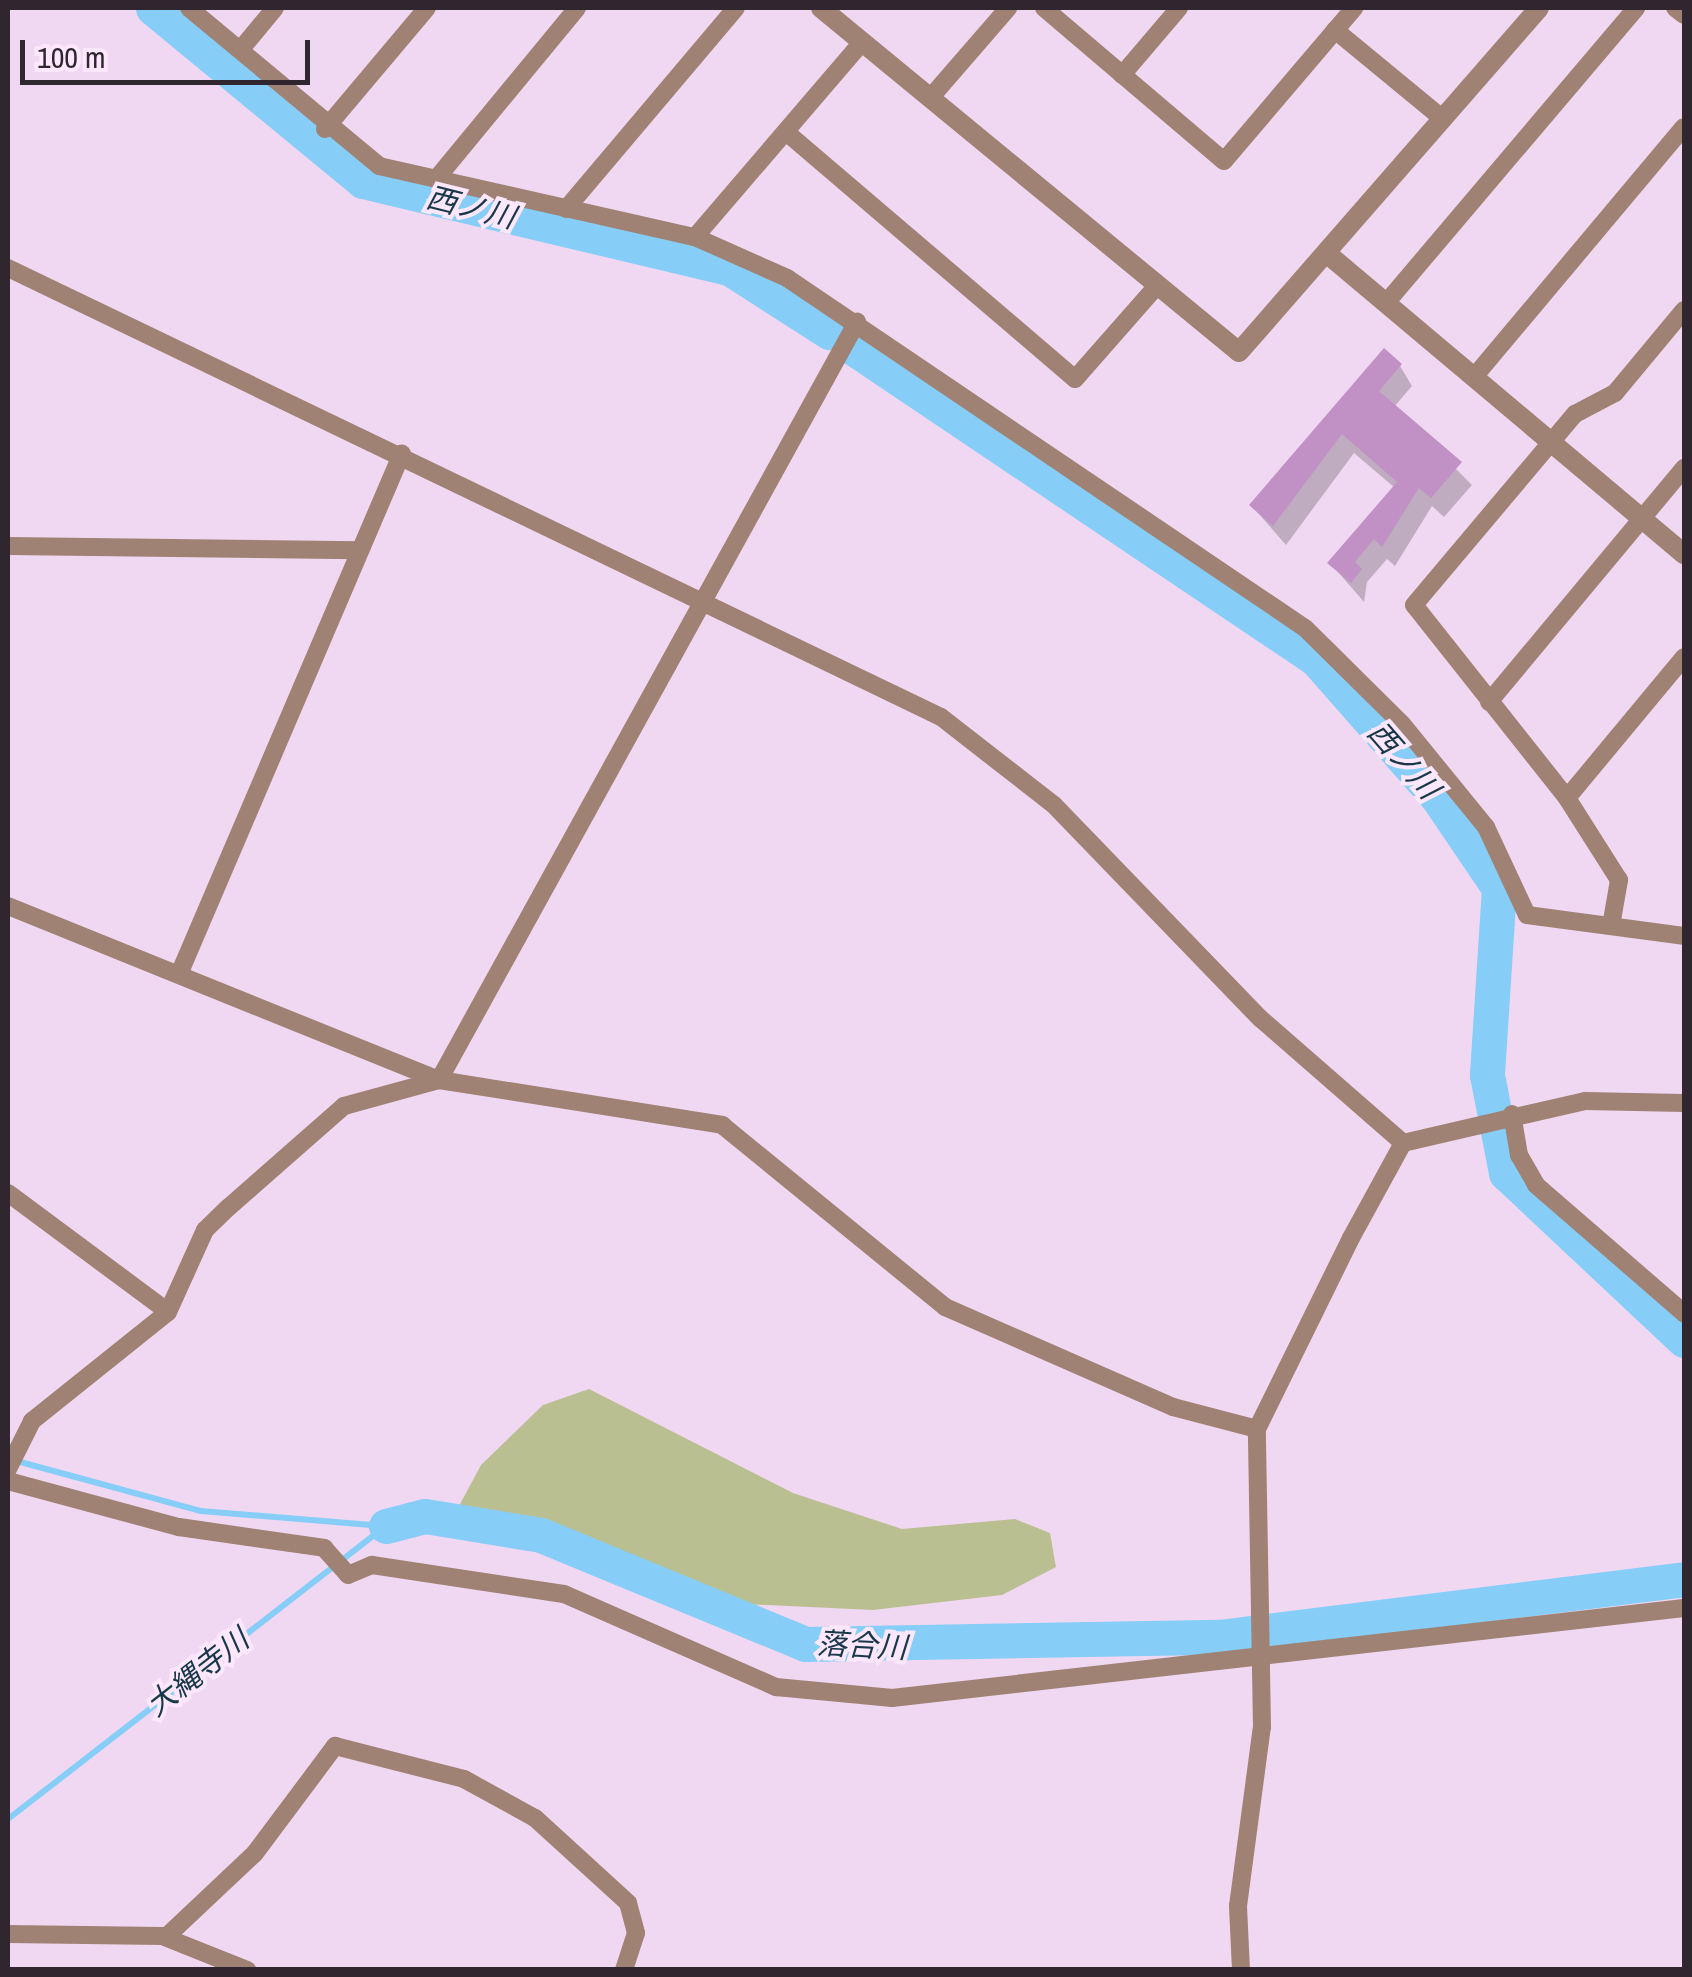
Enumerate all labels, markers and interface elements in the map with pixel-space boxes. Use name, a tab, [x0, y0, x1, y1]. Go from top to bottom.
scale bar	[25, 20, 315, 82]
text: 100 m	[37, 37, 105, 77]
water label: 西ノ川	[423, 179, 519, 235]
water label: 西ノ川	[1361, 714, 1447, 806]
water label: 大縄寺川	[139, 1621, 255, 1723]
water label: 落合川	[816, 1625, 908, 1665]

